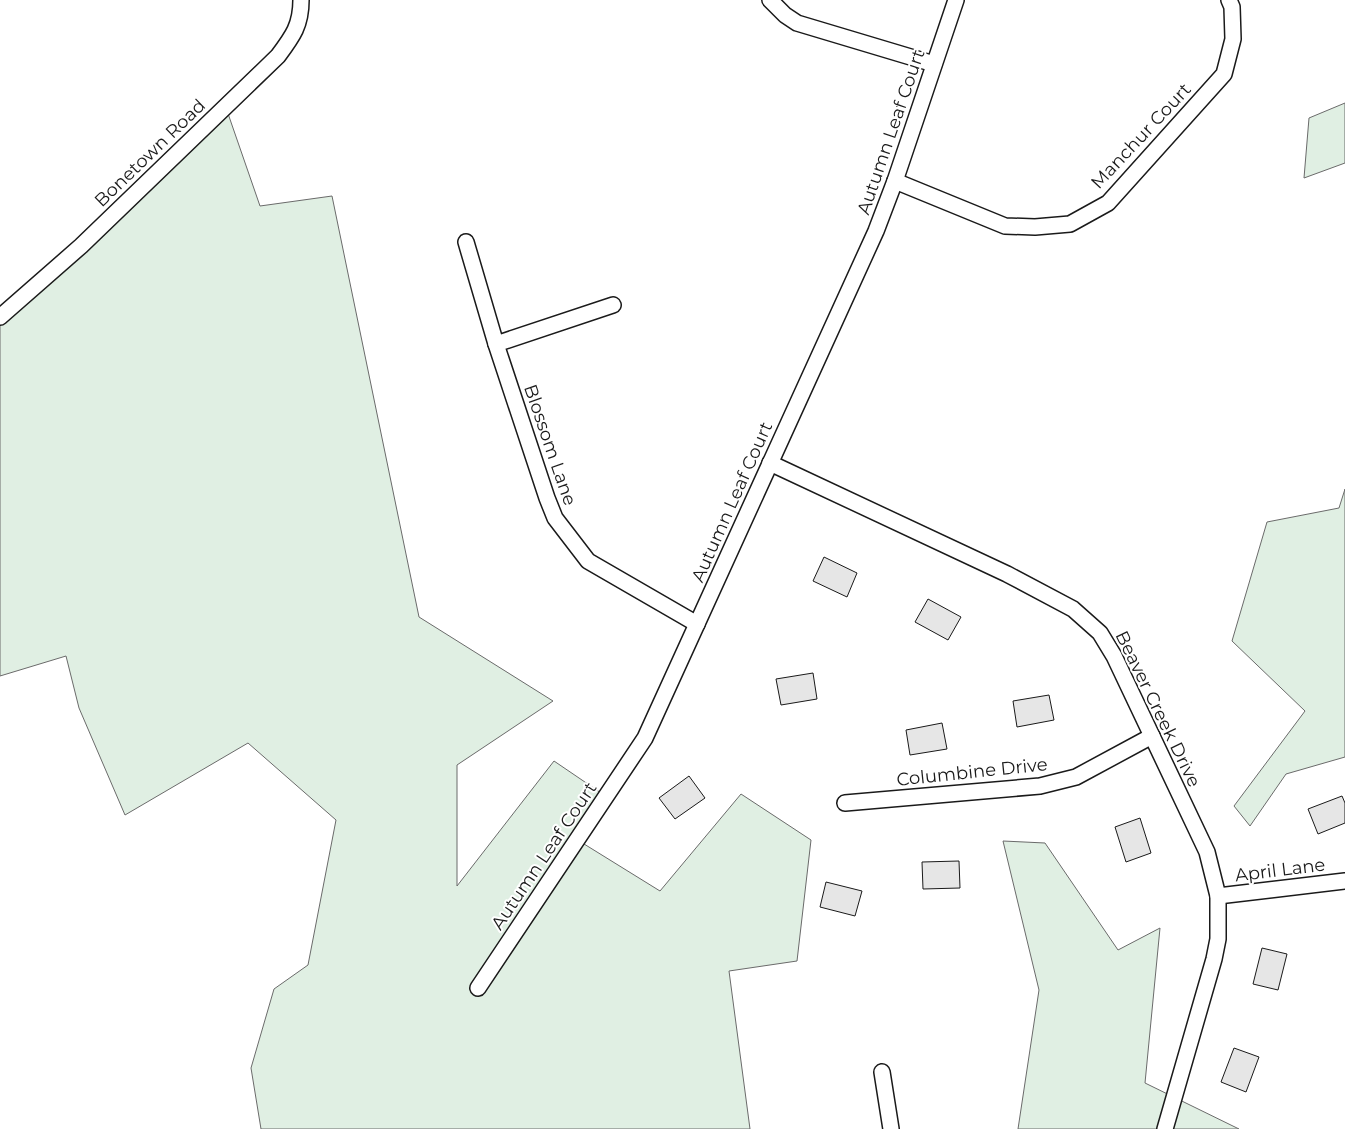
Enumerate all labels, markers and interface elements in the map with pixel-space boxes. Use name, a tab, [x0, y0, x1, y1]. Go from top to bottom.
street label: Autumn Leaf Court	[852, 47, 930, 217]
street label: Manchur Court	[1086, 79, 1196, 193]
street label: Bonetown Road	[90, 94, 210, 212]
street label: Blossom Lane	[519, 382, 581, 509]
street label: Autumn Leaf Court	[687, 418, 777, 586]
street label: Beaver Creek Drive	[1111, 627, 1205, 791]
street label: Columbine Drive	[895, 753, 1049, 791]
street label: Autumn Leaf Court	[486, 778, 602, 934]
street label: April Lane	[1234, 854, 1327, 886]

